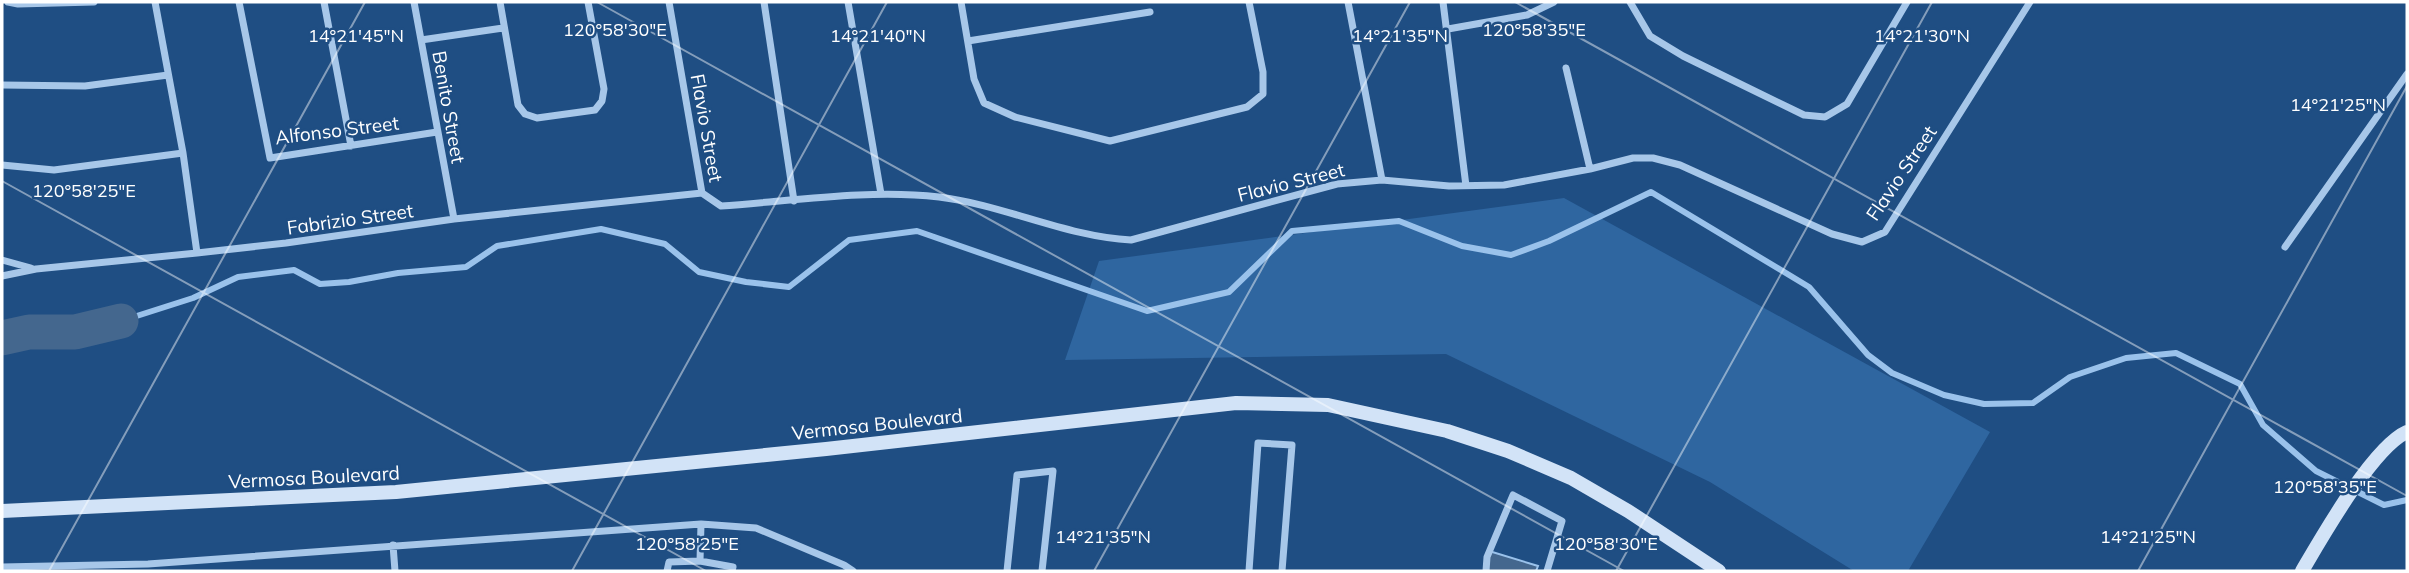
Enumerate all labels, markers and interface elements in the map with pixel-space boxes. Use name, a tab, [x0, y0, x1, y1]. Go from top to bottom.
text: 120°58'30"E	[563, 18, 667, 41]
text: 120°58'35"E	[1482, 18, 1586, 41]
text: 14°21'45"N	[308, 24, 404, 47]
text: 14°21'40"N	[830, 24, 926, 47]
text: 14°21'35"N	[1352, 24, 1448, 47]
text: 14°21'30"N	[1874, 24, 1970, 47]
street label: Benito Street	[427, 49, 471, 165]
street label: Flavio Street	[686, 72, 728, 184]
text: 14°21'25"N	[2290, 93, 2386, 116]
street label: Alfonso Street	[274, 110, 401, 149]
street label: Flavio Street	[1860, 121, 1942, 225]
street label: Flavio Street	[1235, 157, 1347, 207]
text: 120°58'25"E	[32, 179, 136, 202]
street label: Fabrizio Street	[285, 198, 415, 240]
street label: Vermosa Boulevard	[790, 403, 964, 445]
street label: Vermosa Boulevard	[228, 461, 400, 493]
text: 120°58'35"E	[2273, 475, 2377, 498]
text: 14°21'35"N	[1055, 525, 1151, 548]
text: 14°21'25"N	[2100, 525, 2196, 548]
text: 120°58'25"E	[635, 532, 739, 555]
text: 120°58'30"E	[1554, 532, 1658, 555]

